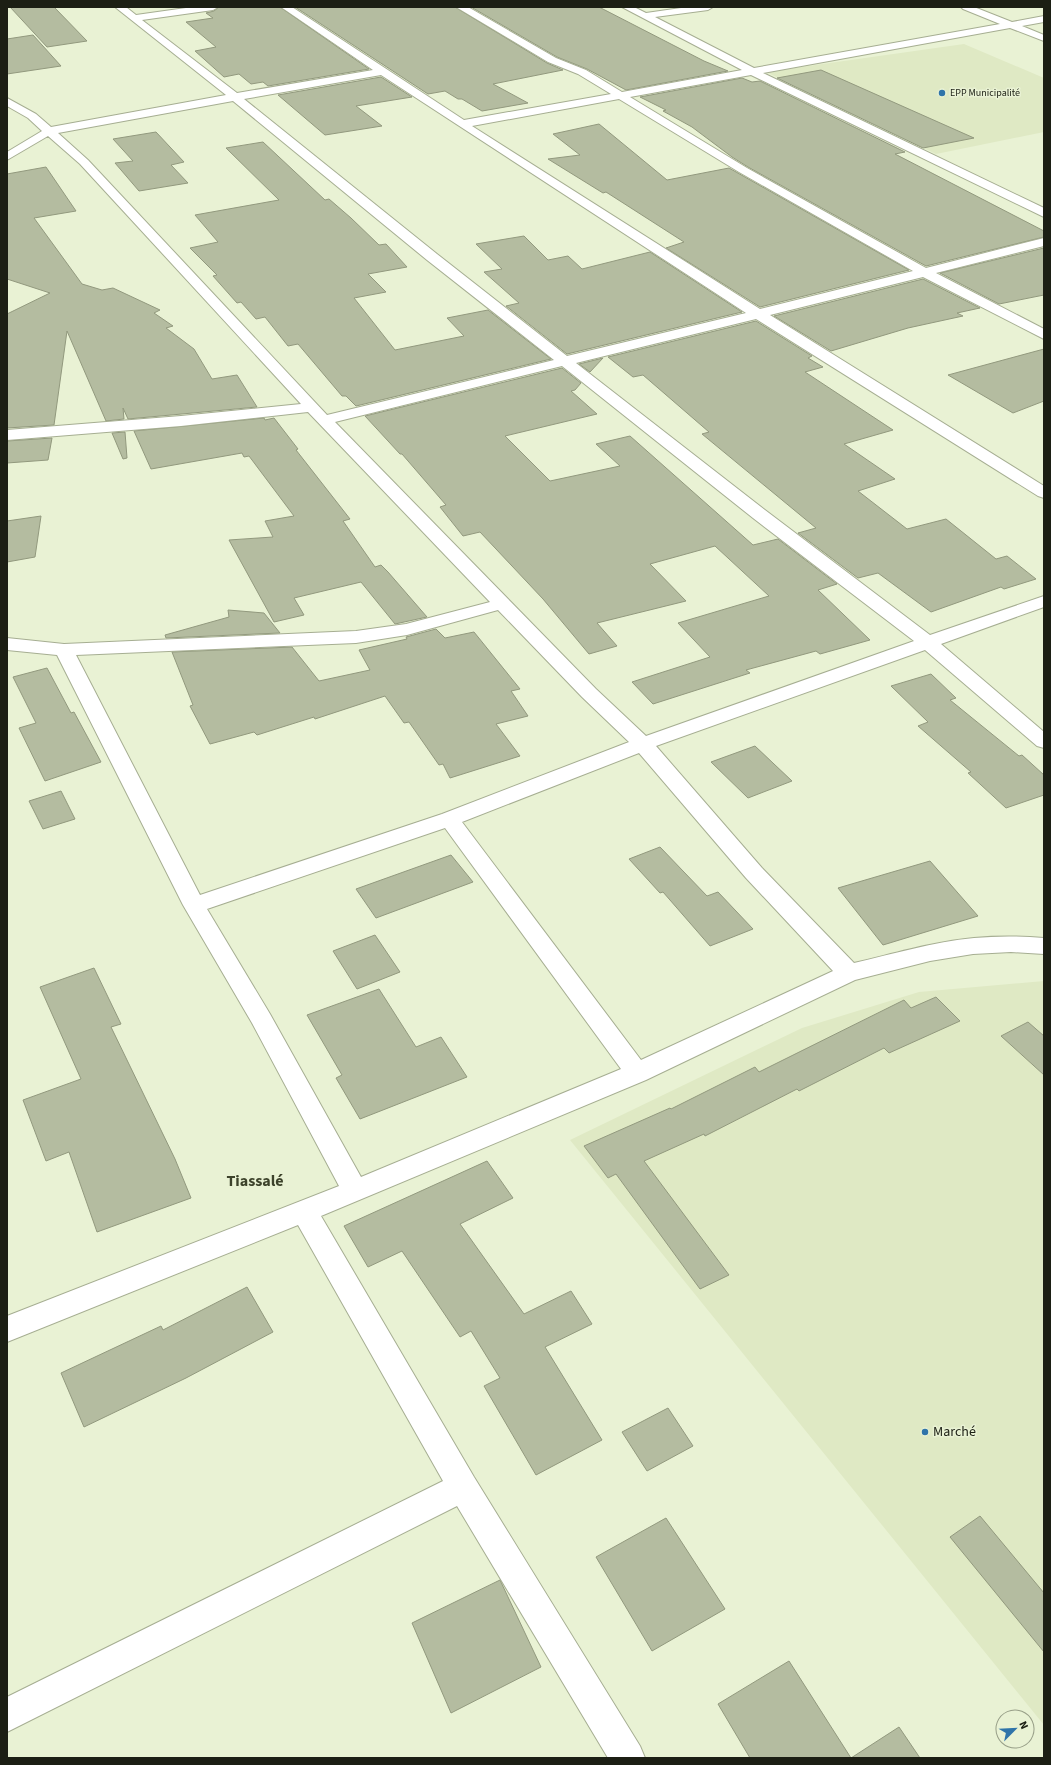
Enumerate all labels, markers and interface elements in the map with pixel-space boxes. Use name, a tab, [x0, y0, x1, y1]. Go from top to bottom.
place label: EPP Municipalité	[950, 86, 1020, 100]
marker: EPP Municipalité	[937, 88, 947, 98]
district label: Tiassalé	[226, 1170, 284, 1192]
place label: Marché	[933, 1422, 976, 1442]
marker: Marché	[920, 1427, 930, 1437]
north arrow	[995, 1709, 1035, 1749]
text: N	[1015, 1719, 1032, 1732]

